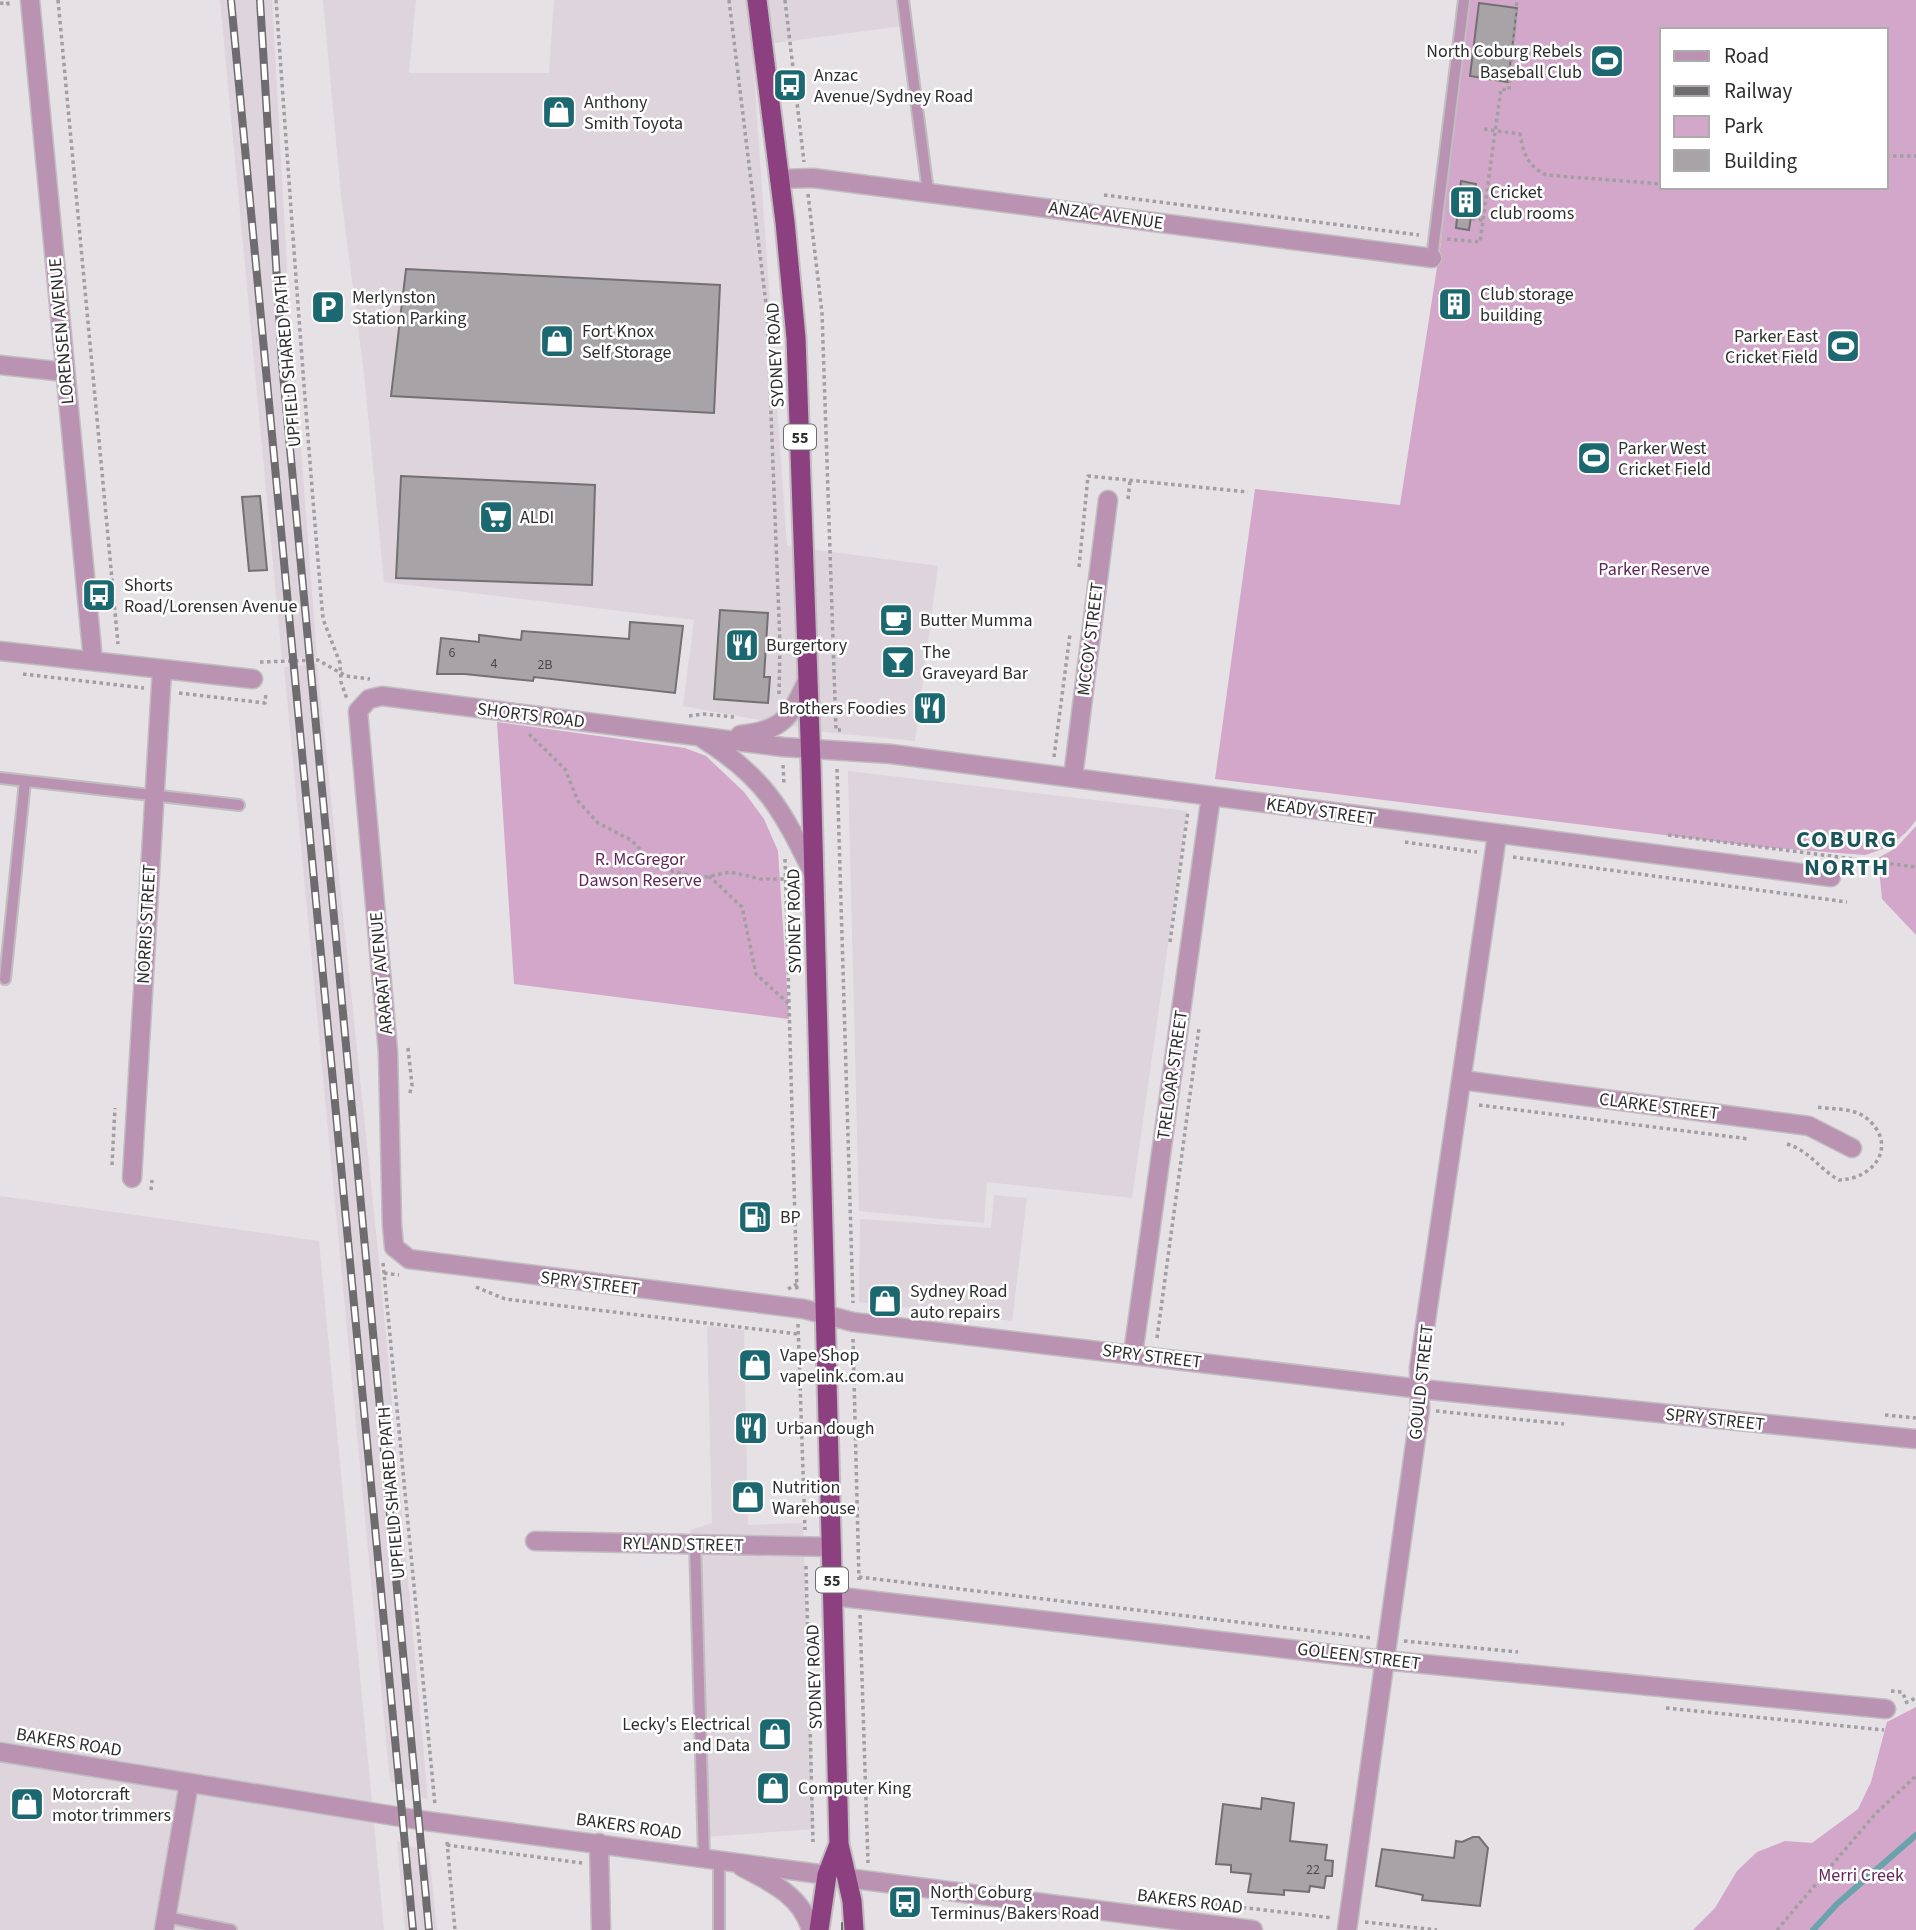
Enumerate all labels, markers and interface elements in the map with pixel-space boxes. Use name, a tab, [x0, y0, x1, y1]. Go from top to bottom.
legend	[1660, 28, 1888, 189]
place label: North Coburg Rebels Baseball Club	[1426, 39, 1582, 85]
text: Road	[1724, 41, 1769, 71]
sports icon: North Coburg Rebels Baseball Club	[1588, 42, 1626, 80]
place label: Anzac Avenue/Sydney Road	[814, 63, 973, 109]
bus stop icon: Anzac Avenue/Sydney Road	[771, 66, 809, 104]
text: Railway	[1724, 76, 1792, 106]
place label: Anthony Smith Toyota	[584, 90, 683, 136]
shop icon: Anthony Smith Toyota	[540, 93, 578, 131]
text: Park	[1724, 111, 1764, 141]
text: Building	[1724, 146, 1798, 176]
place label: Cricket club rooms	[1490, 180, 1574, 226]
building icon: Cricket club rooms	[1447, 183, 1485, 221]
street label: ANZAC AVENUE	[1047, 195, 1165, 236]
street label: LORENSEN AVENUE	[43, 257, 80, 405]
street label: UPFIELD SHARED PATH	[267, 274, 308, 448]
place label: Club storage building	[1480, 282, 1574, 328]
place label: Merlynston Station Parking	[352, 285, 466, 331]
building icon: Club storage building	[1436, 285, 1474, 323]
parking icon: Merlynston Station Parking	[309, 288, 347, 326]
street label: SYDNEY ROAD	[760, 302, 791, 408]
place label: Fort Knox Self Storage	[582, 319, 671, 365]
shop icon: Fort Knox Self Storage	[538, 322, 576, 360]
place label: Parker East Cricket Field	[1725, 324, 1818, 370]
sports icon: Parker East Cricket Field	[1824, 327, 1862, 365]
road number: 55	[784, 424, 816, 450]
place label: Parker West Cricket Field	[1618, 436, 1711, 482]
sports icon: Parker West Cricket Field	[1575, 439, 1613, 477]
supermarket icon: ALDI	[477, 498, 515, 536]
place label: ALDI	[520, 505, 554, 530]
park label: Parker Reserve	[1598, 557, 1710, 582]
place label: Shorts Road/Lorensen Avenue	[124, 573, 298, 619]
bus stop icon: Shorts Road/Lorensen Avenue	[80, 576, 118, 614]
street label: MCCOY STREET	[1071, 581, 1110, 697]
cafe icon: Butter Mumma	[877, 601, 915, 639]
place label: Butter Mumma	[920, 608, 1033, 633]
restaurant icon: Burgertory	[723, 626, 761, 664]
place label: Burgertory	[766, 633, 848, 658]
place label: The Graveyard Bar	[922, 640, 1029, 686]
house number: 6	[449, 643, 456, 663]
bar icon: The Graveyard Bar	[879, 643, 917, 681]
house number: 4	[491, 654, 498, 674]
house number: 2B	[537, 655, 553, 675]
restaurant icon: Brothers Foodies	[911, 689, 949, 727]
street label: SHORTS ROAD	[476, 696, 586, 735]
place label: Brothers Foodies	[779, 696, 906, 721]
street label: KEADY STREET	[1265, 791, 1378, 832]
district label: COBURG NORTH	[1796, 822, 1898, 885]
park label: R. McGregor Dawson Reserve	[578, 847, 702, 893]
street label: NORRIS STREET	[131, 863, 162, 984]
street label: SYDNEY ROAD	[781, 868, 808, 974]
street label: ARARAT AVENUE	[364, 911, 399, 1035]
street label: TRELOAR STREET	[1151, 1008, 1194, 1142]
street label: CLARKE STREET	[1598, 1087, 1721, 1126]
fuel station icon: BP	[736, 1198, 774, 1236]
place label: BP	[780, 1205, 801, 1230]
street label: SPRY STREET	[539, 1265, 641, 1302]
place label: Sydney Road auto repairs	[910, 1279, 1007, 1325]
shop icon: Sydney Road auto repairs	[866, 1282, 904, 1320]
street label: GOULD STREET	[1403, 1323, 1440, 1441]
street label: SPRY STREET	[1101, 1338, 1203, 1375]
place label: Vape Shop vapelink.com.au	[780, 1343, 904, 1389]
shop icon: Vape Shop vapelink.com.au	[736, 1346, 774, 1384]
street label: SPRY STREET	[1664, 1402, 1766, 1437]
street label: UPFIELD SHARED PATH	[371, 1406, 412, 1580]
restaurant icon: Urban dough	[732, 1409, 770, 1447]
place label: Urban dough	[776, 1416, 874, 1441]
place label: Nutrition Warehouse	[772, 1475, 856, 1521]
shop icon: Nutrition Warehouse	[729, 1478, 767, 1516]
street label: RYLAND STREET	[622, 1531, 744, 1558]
road number: 55	[816, 1568, 848, 1592]
street label: SYDNEY ROAD	[800, 1624, 829, 1730]
street label: GOLEEN STREET	[1296, 1637, 1422, 1676]
place label: Lecky's Electrical and Data	[622, 1712, 750, 1758]
shop icon: Lecky's Electrical and Data	[756, 1715, 794, 1753]
street label: BAKERS ROAD	[14, 1722, 123, 1763]
shop icon: Computer King	[754, 1769, 792, 1807]
place label: Computer King	[798, 1776, 911, 1801]
place label: Motorcraft motor trimmers	[52, 1782, 171, 1828]
shop icon: Motorcraft motor trimmers	[8, 1785, 46, 1823]
street label: BAKERS ROAD	[575, 1807, 683, 1846]
house number: 22	[1306, 1860, 1320, 1880]
park label: Merri Creek	[1818, 1863, 1904, 1888]
place label: North Coburg Terminus/Bakers Road	[930, 1880, 1100, 1926]
bus stop icon: North Coburg Terminus/Bakers Road	[886, 1883, 924, 1921]
street label: BAKERS ROAD	[1136, 1883, 1244, 1920]

